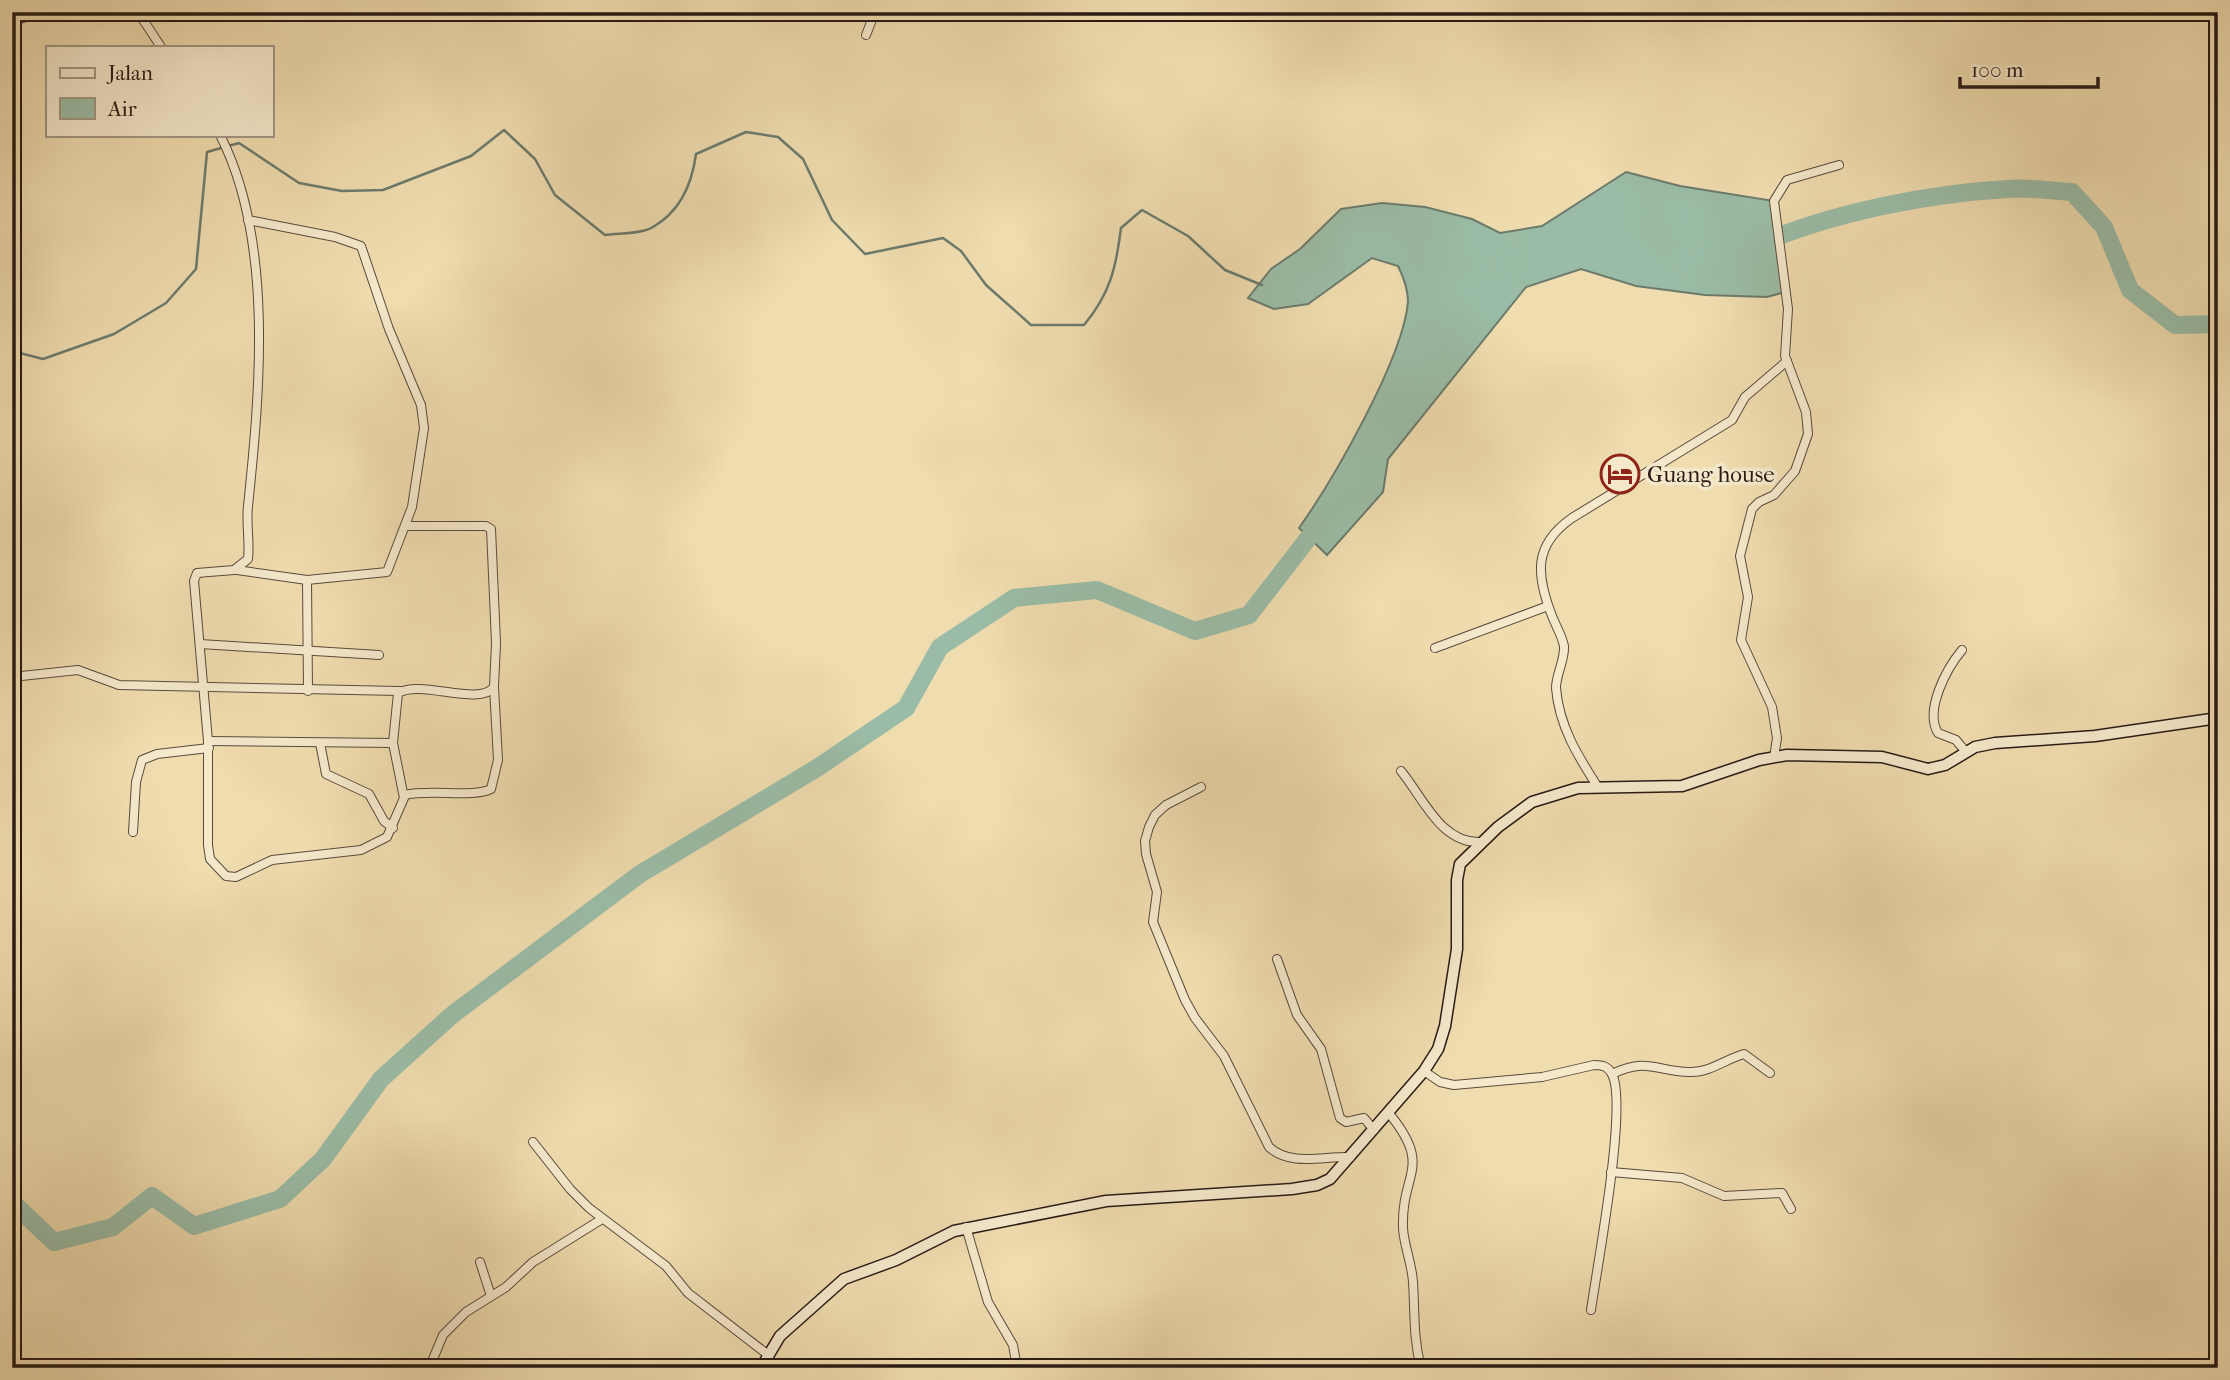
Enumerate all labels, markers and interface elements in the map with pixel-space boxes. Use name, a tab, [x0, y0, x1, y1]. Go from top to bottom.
legend	[46, 46, 273, 136]
scale bar	[1960, 46, 2099, 90]
text: 100 m	[1971, 58, 2024, 82]
text: Jalan	[106, 61, 153, 85]
text: Air	[107, 97, 137, 121]
hotel icon: Guang house	[1599, 453, 1641, 495]
place label: Guang house	[1647, 461, 1775, 488]

